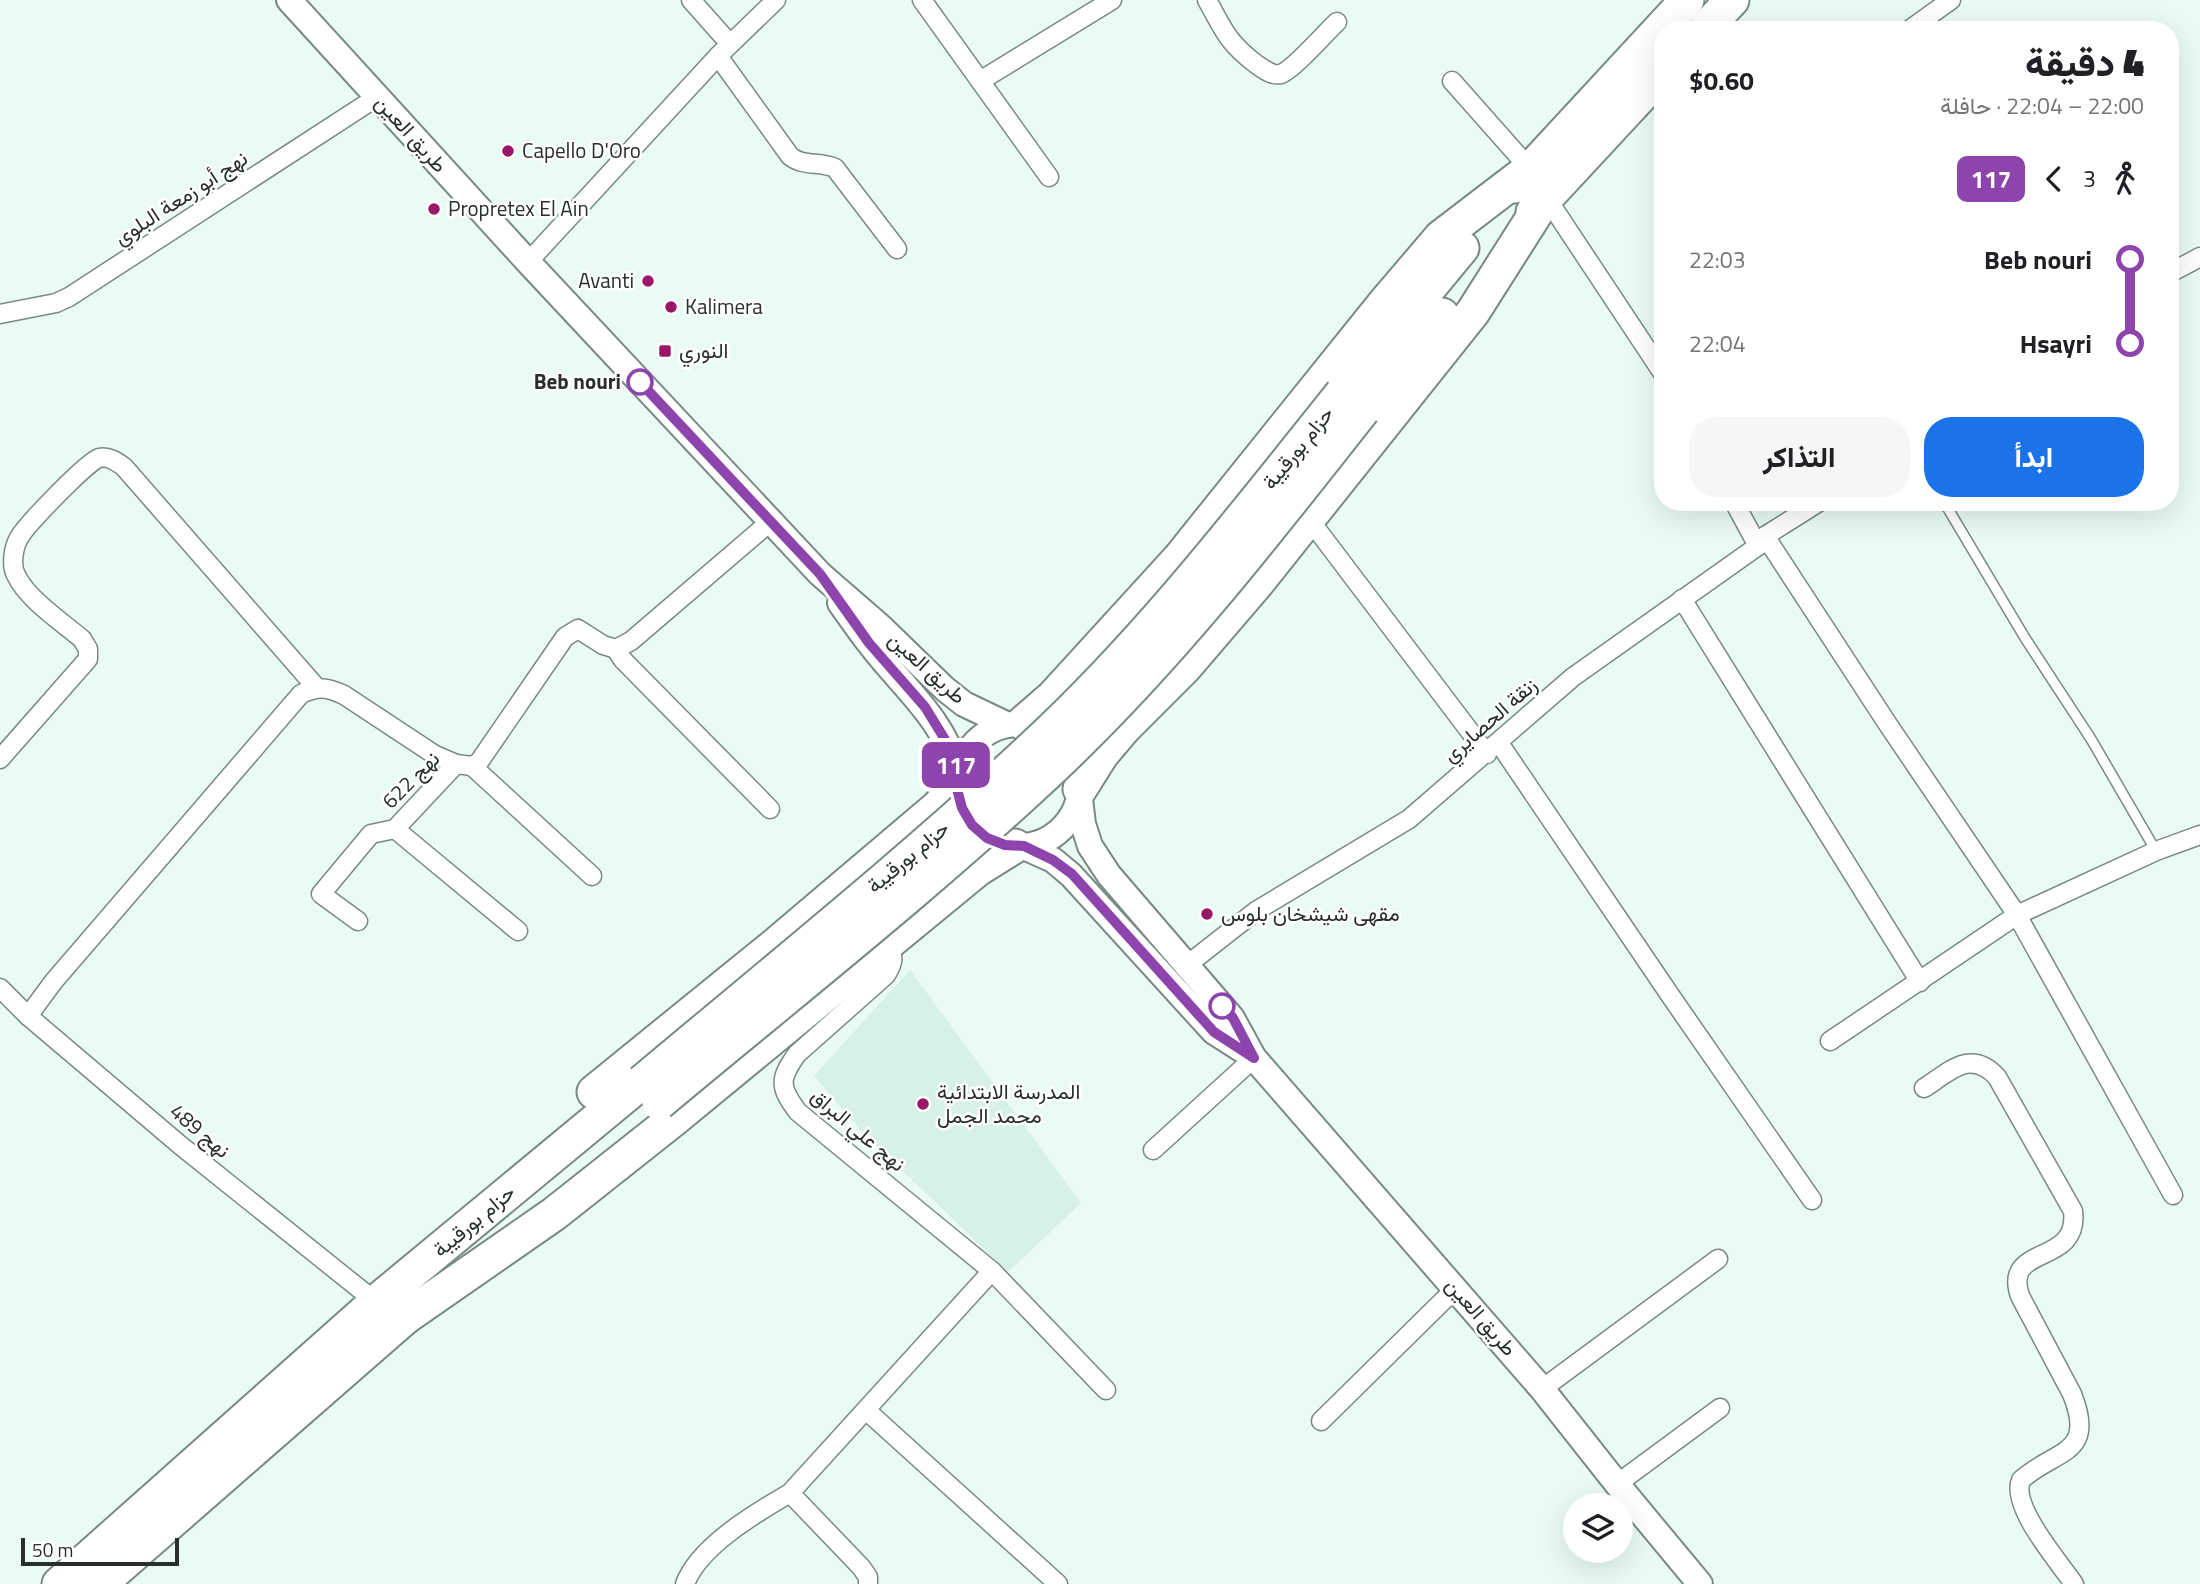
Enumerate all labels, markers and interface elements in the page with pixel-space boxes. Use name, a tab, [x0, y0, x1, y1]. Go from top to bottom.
text: 4 دقيقة	[2025, 33, 2144, 91]
text: $0.60	[1689, 61, 1754, 100]
street label: طريق العين	[368, 87, 456, 180]
text: 22:00 – 22:04 · حافلة	[1940, 88, 2144, 123]
place label: Capello D'Oro	[522, 134, 641, 166]
street label: نهج أبو زمعة البلوي	[107, 142, 255, 254]
marker: Capello D'Oro	[500, 143, 516, 159]
icon: back	[2035, 160, 2073, 198]
icon: walk	[2106, 160, 2144, 198]
text: 117	[1971, 161, 2011, 197]
text: 3	[2083, 161, 2096, 196]
place label: Propretex El Ain	[448, 192, 589, 224]
marker: Propretex El Ain	[426, 201, 442, 217]
text: Beb nouri	[1984, 240, 2092, 279]
text: 22:03	[1689, 242, 1746, 277]
place label: Avanti	[578, 264, 634, 296]
marker: Avanti	[640, 273, 656, 289]
place label: Kalimera	[685, 290, 763, 322]
marker: Kalimera	[663, 299, 679, 315]
text: Hsayri	[2020, 324, 2092, 363]
text: 22:04	[1689, 326, 1746, 361]
place label: النوري	[679, 334, 728, 368]
marker: النوري	[657, 343, 673, 359]
place label: Beb nouri	[534, 365, 621, 397]
marker: Beb nouri	[627, 369, 653, 395]
street label: حزام بورقيبة	[1254, 399, 1341, 496]
button: التذاكر	[1689, 417, 1910, 497]
button: ابدأ	[1924, 417, 2144, 497]
street label: طريق العين	[881, 623, 974, 711]
street label: زنقة الحصايري	[1435, 669, 1545, 771]
line badge: 117	[916, 742, 996, 788]
street label: نهج 622	[374, 743, 447, 816]
text: 117	[936, 747, 976, 783]
street label: حزام بورقيبة	[859, 812, 956, 900]
place label: مقهى شيشخان بلوس	[1221, 897, 1400, 929]
marker: مقهى شيشخان بلوس	[1199, 906, 1215, 922]
unlabelled marker	[1209, 993, 1235, 1019]
place label: المدرسة الابتدائية محمد الجمل	[937, 1075, 1080, 1131]
street label: نهج علي البراق	[803, 1080, 913, 1180]
street label: نهج 489	[163, 1095, 238, 1165]
marker: المدرسة الابتدائية محمد الجمل	[915, 1096, 931, 1112]
street label: حزام بورقيبة	[425, 1176, 522, 1264]
street label: طريق العين	[1438, 1270, 1525, 1363]
map controls	[1563, 1493, 1633, 1563]
button: layers	[1563, 1493, 1633, 1563]
scale bar	[21, 1535, 178, 1567]
text: 50 m	[32, 1535, 73, 1564]

